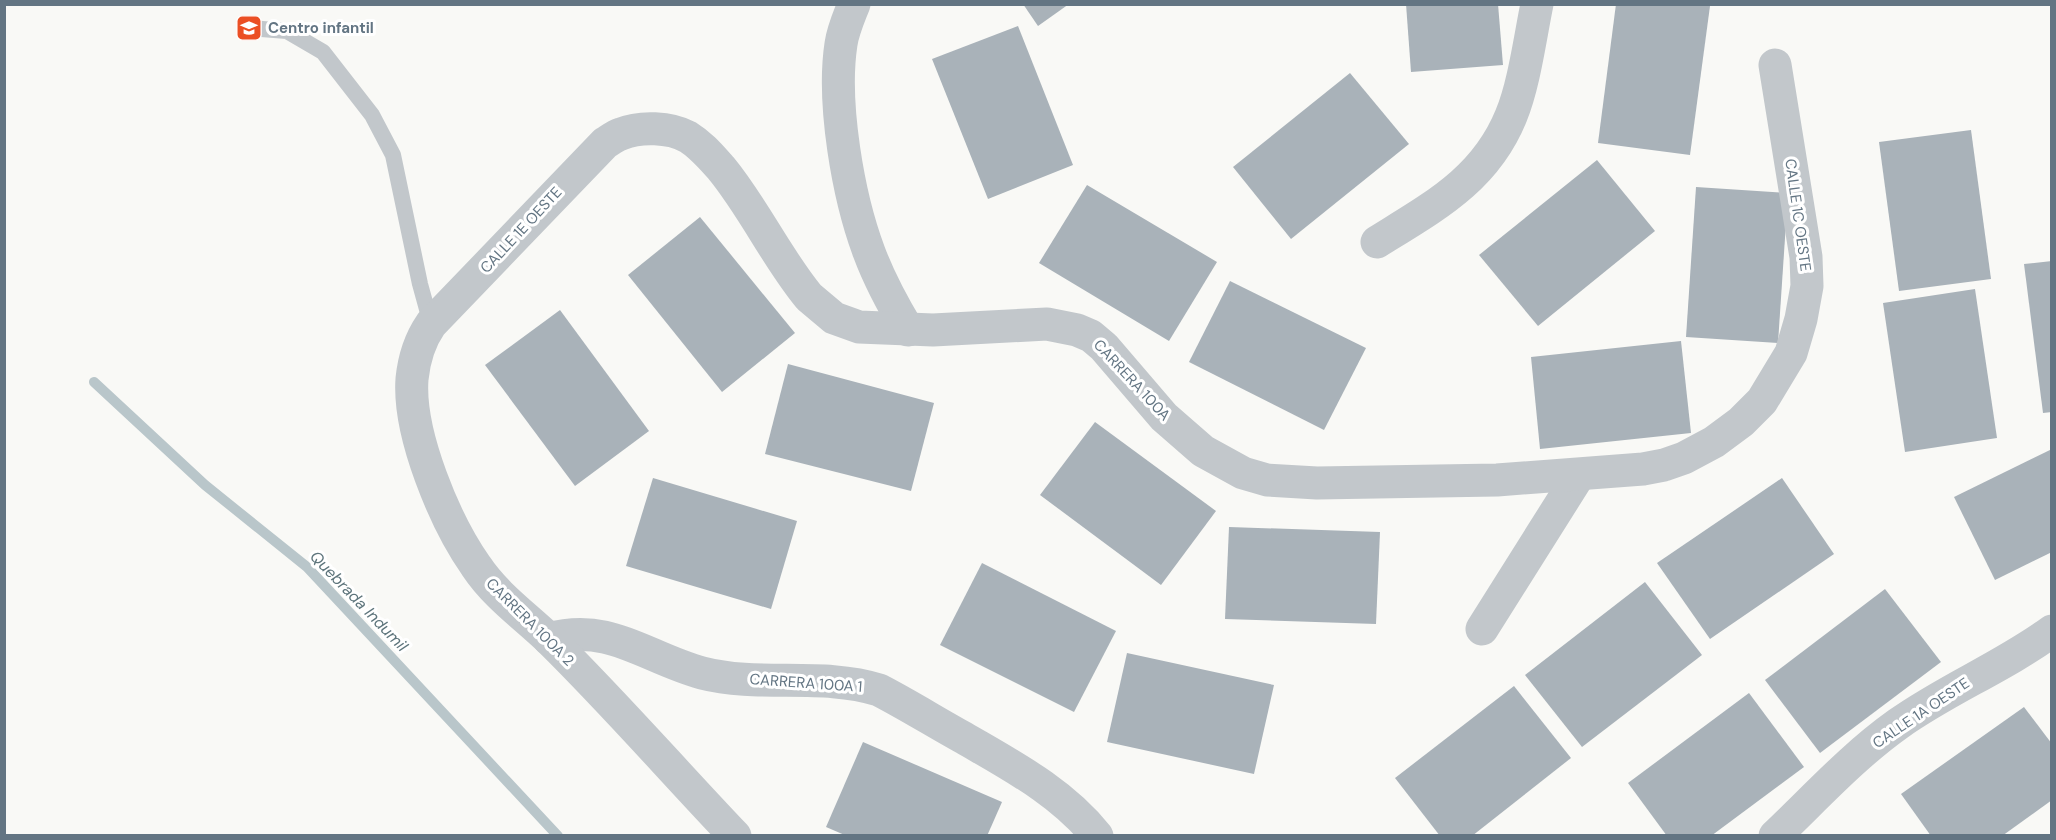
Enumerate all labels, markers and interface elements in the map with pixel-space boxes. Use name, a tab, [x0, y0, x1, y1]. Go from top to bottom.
school or university icon: Centro infantil	[234, 13, 264, 43]
place label: Centro infantil	[268, 18, 374, 38]
street label: CALLE 1C OESTE	[1780, 157, 1816, 273]
street label: CALLE 1E OESTE	[476, 182, 566, 278]
street label: CARRERA 100A	[1089, 335, 1175, 425]
water label: Quebrada Indumil	[305, 546, 413, 656]
street label: CARRERA 100A 2	[482, 574, 578, 670]
street label: CARRERA 100A 1	[749, 669, 863, 697]
street label: CALLE 1A OESTE	[1869, 673, 1973, 753]

